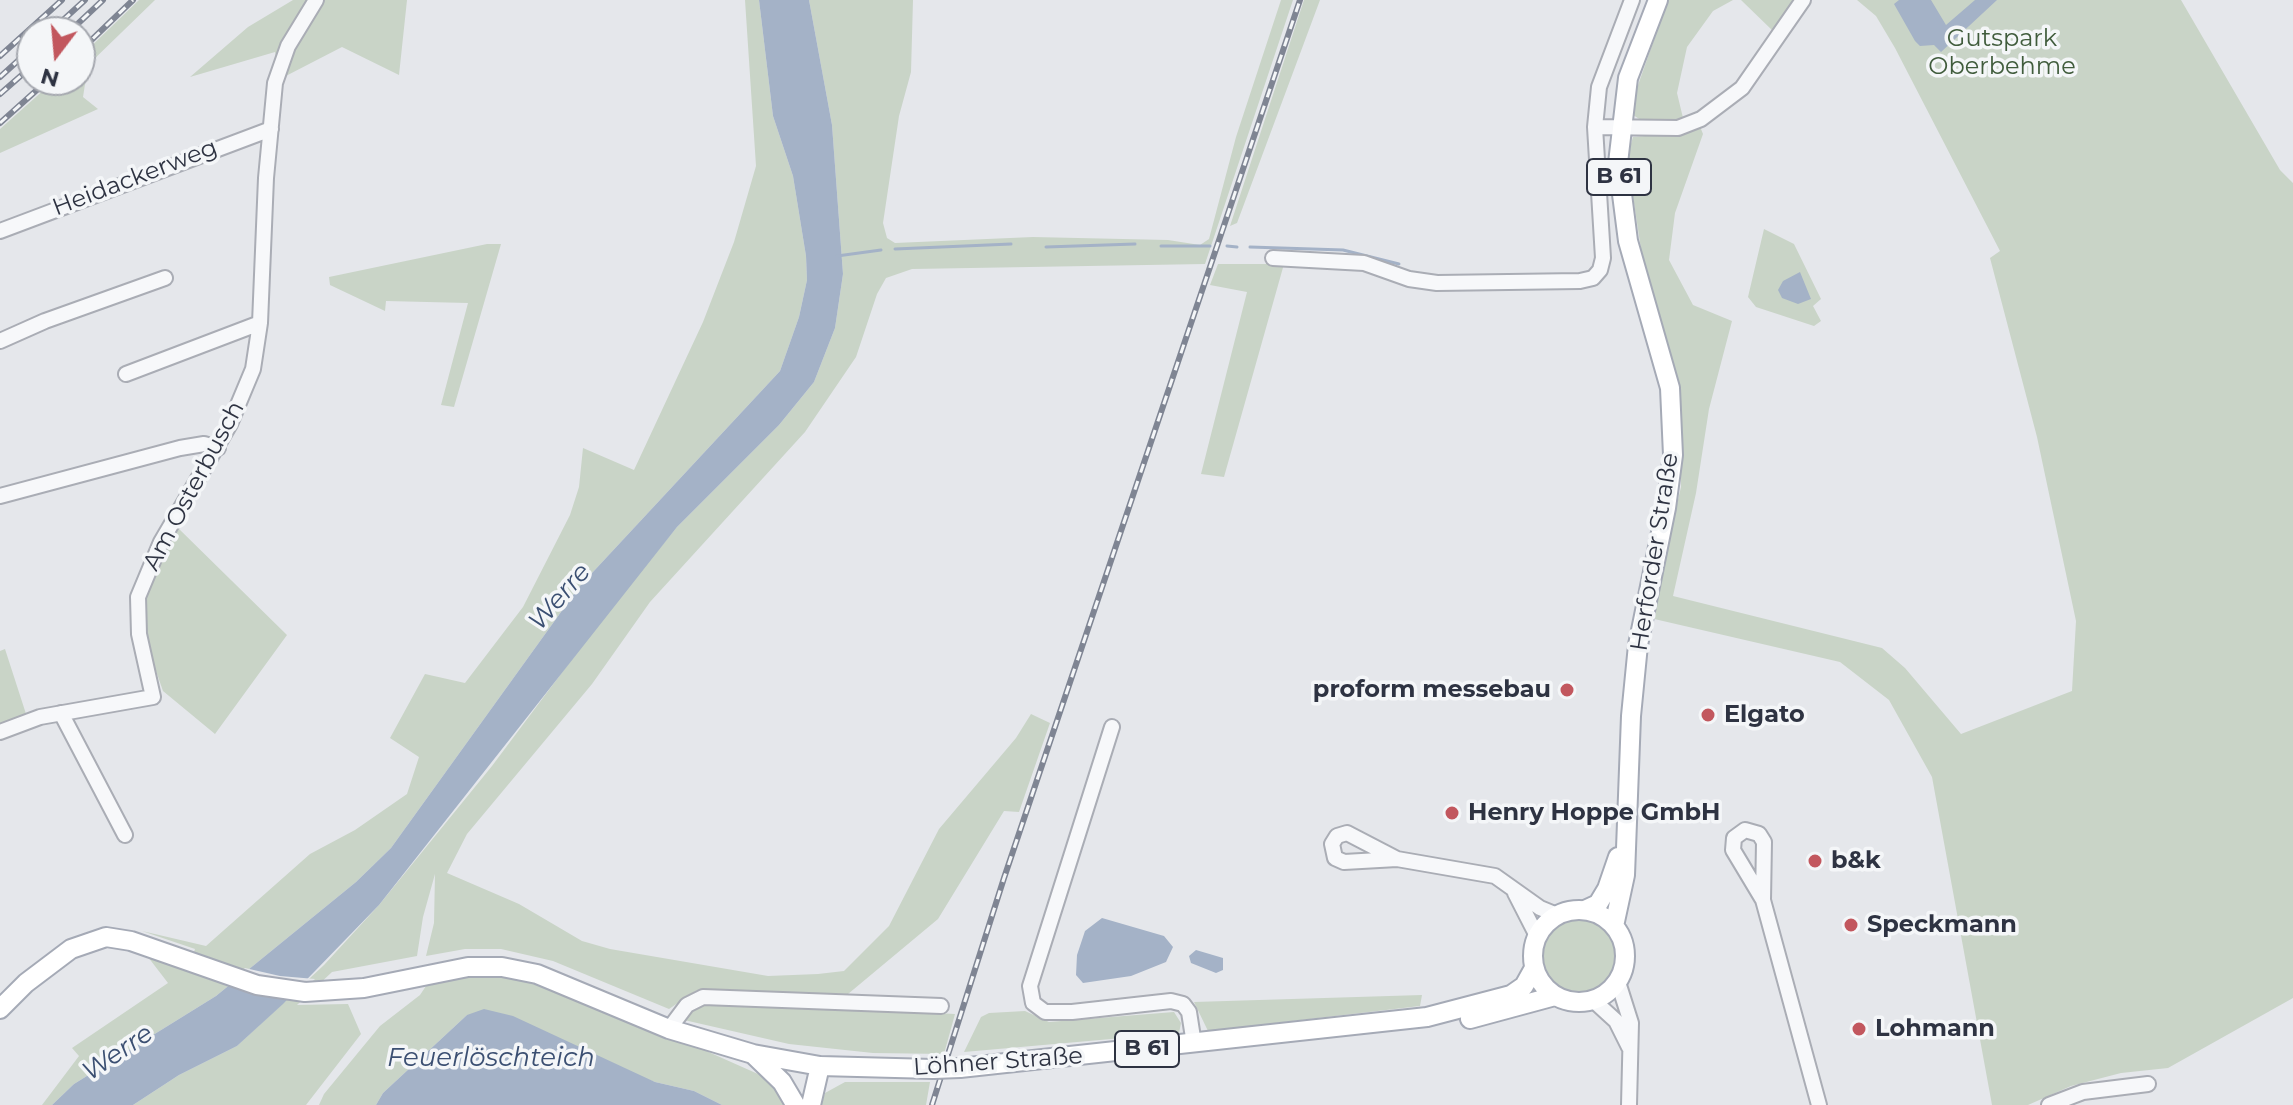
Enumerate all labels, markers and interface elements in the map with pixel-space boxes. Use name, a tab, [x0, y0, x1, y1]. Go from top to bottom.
north arrow	[16, 16, 96, 96]
park label: Gutspark Oberbehme	[1928, 25, 2076, 81]
text: N	[38, 62, 62, 93]
street label: Heidackerweg	[49, 133, 221, 223]
road number: B 61	[1587, 159, 1651, 195]
street label: Am Osterbusch	[137, 396, 251, 576]
street label: Herforder Straße	[1625, 451, 1685, 653]
water label: Werre	[522, 557, 598, 637]
place label: proform messebau	[1313, 676, 1551, 704]
marker: proform messebau	[1558, 681, 1576, 699]
place label: Elgato	[1724, 701, 1805, 729]
marker: Elgato	[1699, 706, 1717, 724]
place label: Henry Hoppe GmbH	[1468, 799, 1720, 827]
marker: Henry Hoppe GmbH	[1443, 804, 1461, 822]
place label: b&k	[1831, 847, 1881, 875]
marker: b&k	[1806, 852, 1824, 870]
place label: Speckmann	[1867, 911, 2017, 939]
marker: Speckmann	[1842, 916, 1860, 934]
place label: Lohmann	[1875, 1015, 1995, 1043]
water label: Werre	[77, 1018, 159, 1088]
marker: Lohmann	[1850, 1020, 1868, 1038]
road number: B 61	[1115, 1031, 1179, 1067]
water label: Feuerlöschteich	[387, 1042, 595, 1074]
street label: Löhner Straße	[912, 1042, 1084, 1082]

